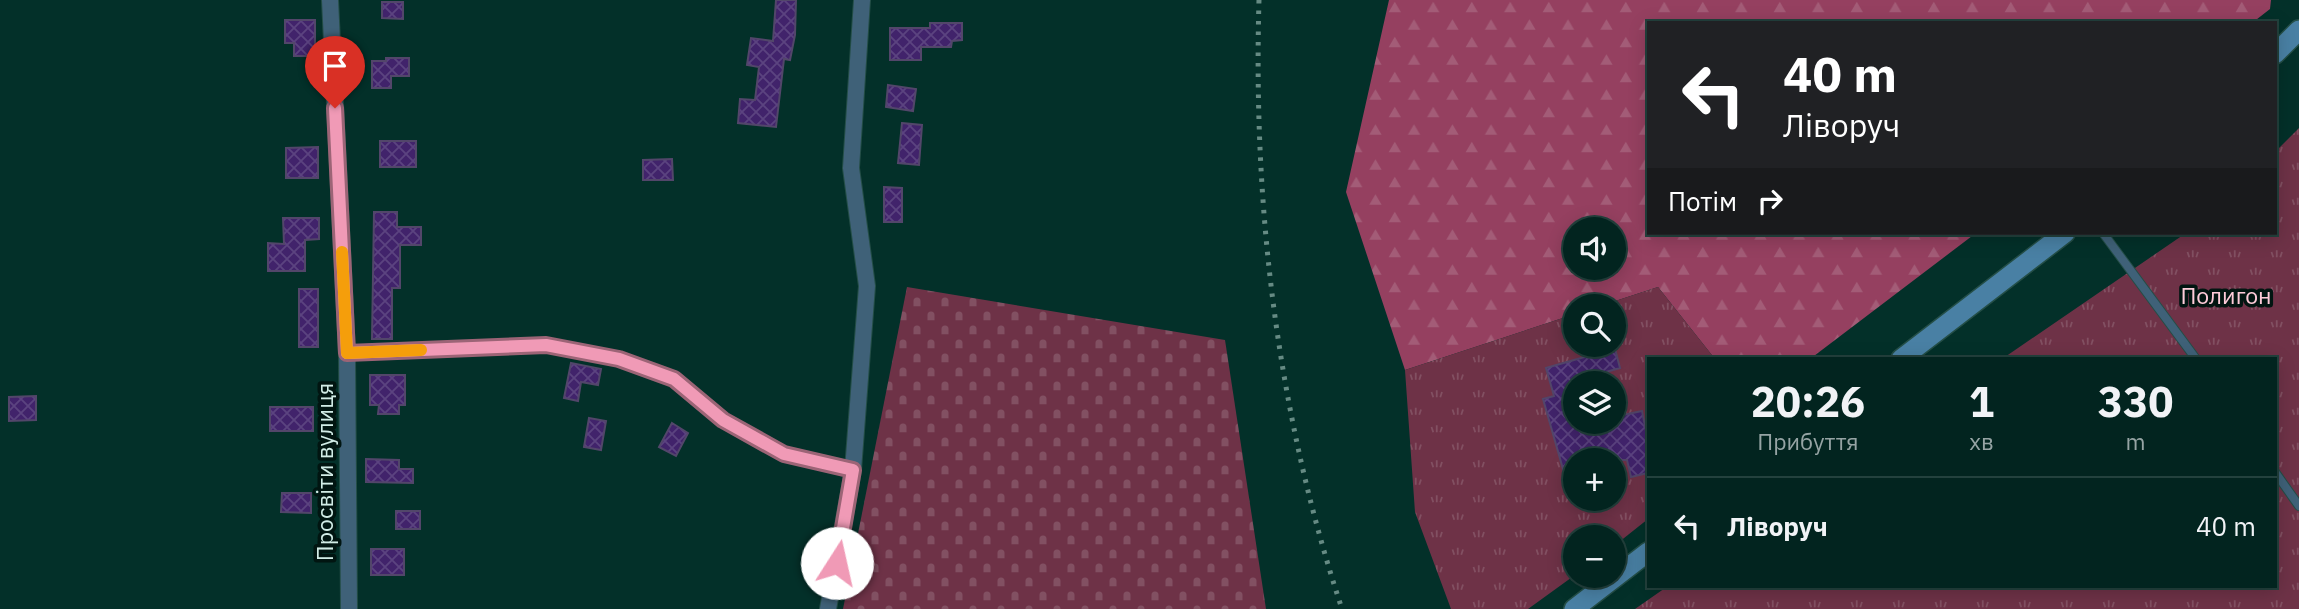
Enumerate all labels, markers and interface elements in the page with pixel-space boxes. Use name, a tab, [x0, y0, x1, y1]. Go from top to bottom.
pin	[305, 36, 365, 108]
text: 40 m	[1783, 42, 1897, 105]
icon: arrive	[316, 47, 354, 85]
icon: left	[1668, 49, 1759, 140]
text: Ліворуч	[1783, 104, 1900, 146]
icon: right	[1751, 182, 1789, 220]
text: Потім	[1668, 184, 1737, 218]
map controls	[1563, 217, 1626, 588]
button: sound	[1563, 217, 1626, 280]
park label: Полигон	[2180, 280, 2272, 310]
button: search	[1563, 294, 1626, 357]
button: layers	[1563, 371, 1626, 434]
text: 20:26	[1751, 374, 1865, 429]
text: 1	[1969, 374, 1994, 429]
text: 330	[2098, 374, 2173, 429]
street label: Просвіти вулиця	[309, 383, 339, 561]
text: Прибуття	[1757, 426, 1859, 456]
text: хв	[1969, 426, 1994, 456]
text: m	[2126, 426, 2146, 456]
button: +	[1563, 448, 1626, 511]
icon: left	[1668, 507, 1706, 545]
text: Ліворуч	[1727, 509, 1828, 543]
text: 40 m	[2196, 509, 2256, 543]
button: −	[1563, 525, 1626, 588]
position arrow	[800, 526, 874, 600]

